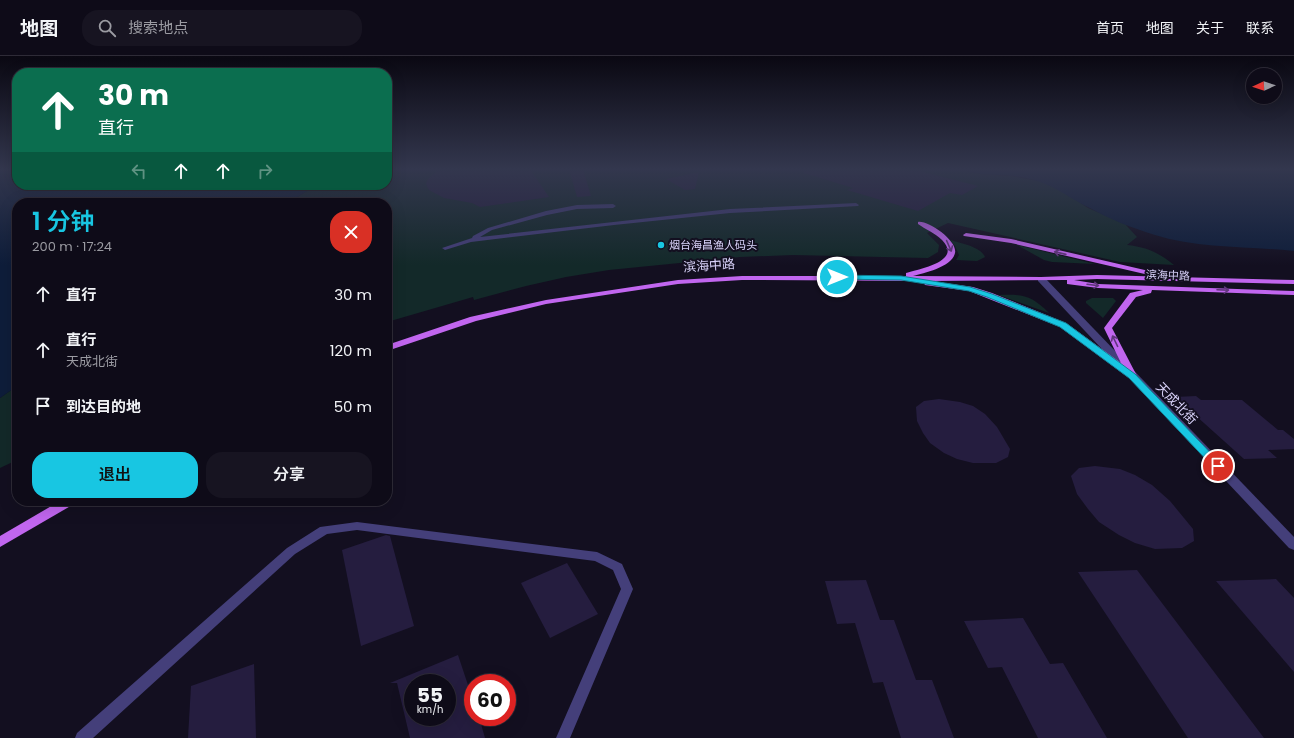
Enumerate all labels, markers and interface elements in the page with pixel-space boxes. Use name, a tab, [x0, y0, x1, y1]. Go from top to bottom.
search box	[82, 10, 362, 46]
text: 地图	[20, 15, 58, 42]
icon: search	[96, 17, 118, 39]
text: 搜索地点	[128, 17, 188, 38]
text: 首页	[1096, 18, 1124, 38]
text: 地图	[1146, 18, 1174, 38]
text: 关于	[1196, 18, 1224, 38]
text: 联系	[1246, 18, 1274, 38]
north arrow	[1246, 68, 1282, 104]
map controls	[1246, 68, 1282, 104]
text: 30 m	[98, 76, 169, 115]
icon: ahead	[32, 84, 84, 136]
text: 直行	[98, 115, 134, 140]
icon: left	[128, 160, 150, 182]
icon: ahead	[170, 160, 192, 182]
icon: ahead	[212, 160, 234, 182]
icon: right	[254, 160, 276, 182]
text: 1 分钟	[32, 205, 94, 238]
button: close	[330, 211, 372, 253]
text: 200 m · 17:24	[32, 237, 112, 256]
place label: 烟台海昌渔人码头	[669, 237, 757, 253]
marker: 烟台海昌渔人码头	[656, 240, 666, 250]
one-way arrow	[946, 240, 953, 252]
one-way arrow	[1054, 248, 1067, 256]
street label: 滨海中路	[682, 254, 736, 277]
position arrow	[816, 256, 858, 298]
street label: 滨海中路	[1146, 266, 1190, 284]
one-way arrow	[1086, 282, 1099, 289]
icon: ahead	[32, 283, 54, 305]
text: 直行	[66, 284, 96, 305]
text: 30 m	[334, 284, 372, 305]
one-way arrow	[1216, 287, 1229, 294]
text: 直行	[66, 329, 96, 350]
one-way arrow	[1111, 335, 1118, 347]
icon: ahead	[32, 339, 54, 361]
text: 120 m	[330, 340, 372, 361]
text: 天成北街	[66, 352, 118, 371]
street label: 天成北街	[1152, 378, 1202, 429]
icon: arrive	[32, 395, 54, 417]
text: 到达目的地	[66, 396, 141, 417]
text: 50 m	[334, 396, 372, 417]
pin	[1201, 449, 1235, 483]
button: 退出	[32, 452, 198, 498]
button: 分享	[206, 452, 372, 498]
icon: arrive	[1207, 455, 1229, 477]
speed limit sign: 60	[464, 674, 516, 726]
text: 55	[417, 681, 443, 709]
text: km/h	[417, 702, 443, 717]

